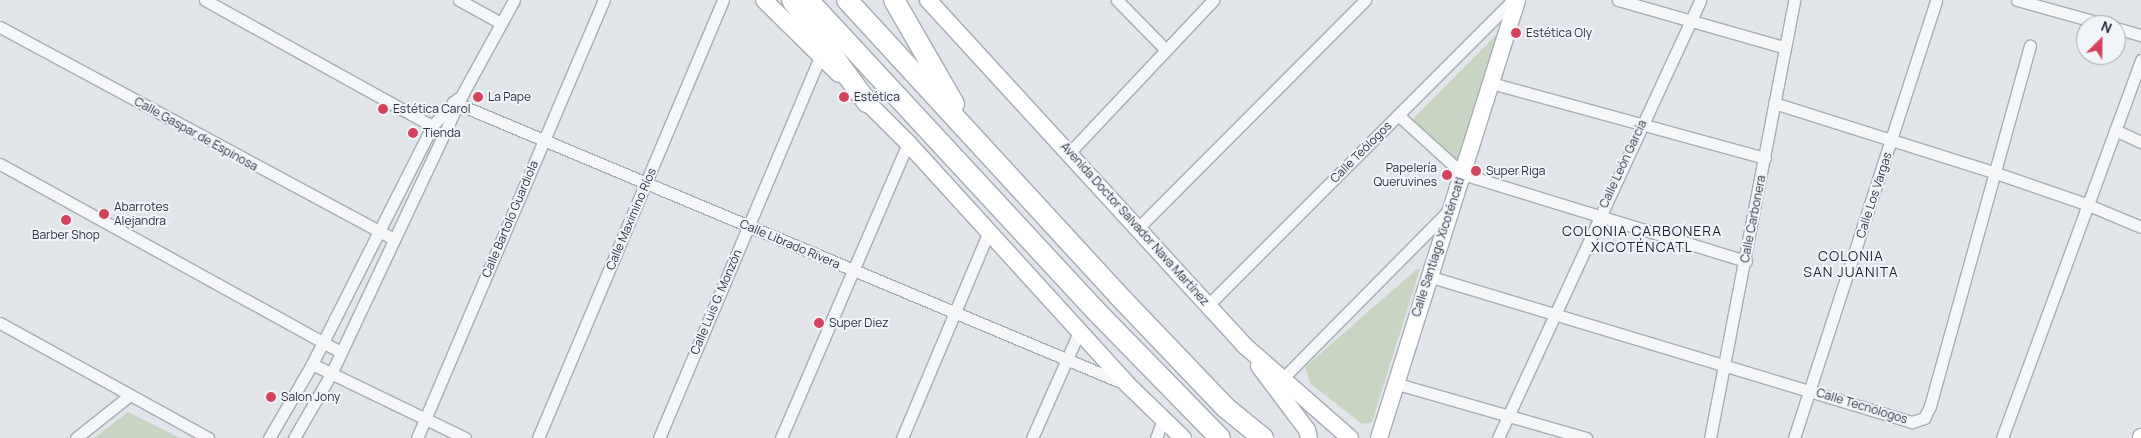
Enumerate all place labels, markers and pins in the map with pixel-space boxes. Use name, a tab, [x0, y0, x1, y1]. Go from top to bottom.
place label: Estética Oly	[1526, 26, 1592, 40]
marker: Estética Oly	[1510, 27, 1522, 39]
place label: La Pape	[488, 90, 531, 104]
place label: Estética	[854, 90, 900, 104]
marker: La Pape	[472, 91, 484, 103]
marker: Estética	[838, 91, 850, 103]
place label: Estética Carol	[393, 102, 471, 116]
marker: Estética Carol	[377, 103, 389, 115]
place label: Tienda	[423, 126, 461, 140]
marker: Tienda	[407, 127, 419, 139]
place label: Papelería Queruvines	[1373, 161, 1437, 189]
place label: Super Riga	[1486, 164, 1546, 178]
marker: Super Riga	[1470, 165, 1482, 177]
marker: Papelería Queruvines	[1441, 169, 1453, 181]
place label: Abarrotes Alejandra	[114, 200, 169, 228]
marker: Abarrotes Alejandra	[98, 208, 110, 220]
marker: Barber Shop	[60, 214, 72, 226]
place label: Barber Shop	[32, 228, 100, 242]
place label: Super Diez	[829, 316, 889, 330]
marker: Super Diez	[813, 317, 825, 329]
place label: Salon Jony	[281, 390, 340, 404]
marker: Salon Jony	[265, 391, 277, 403]

